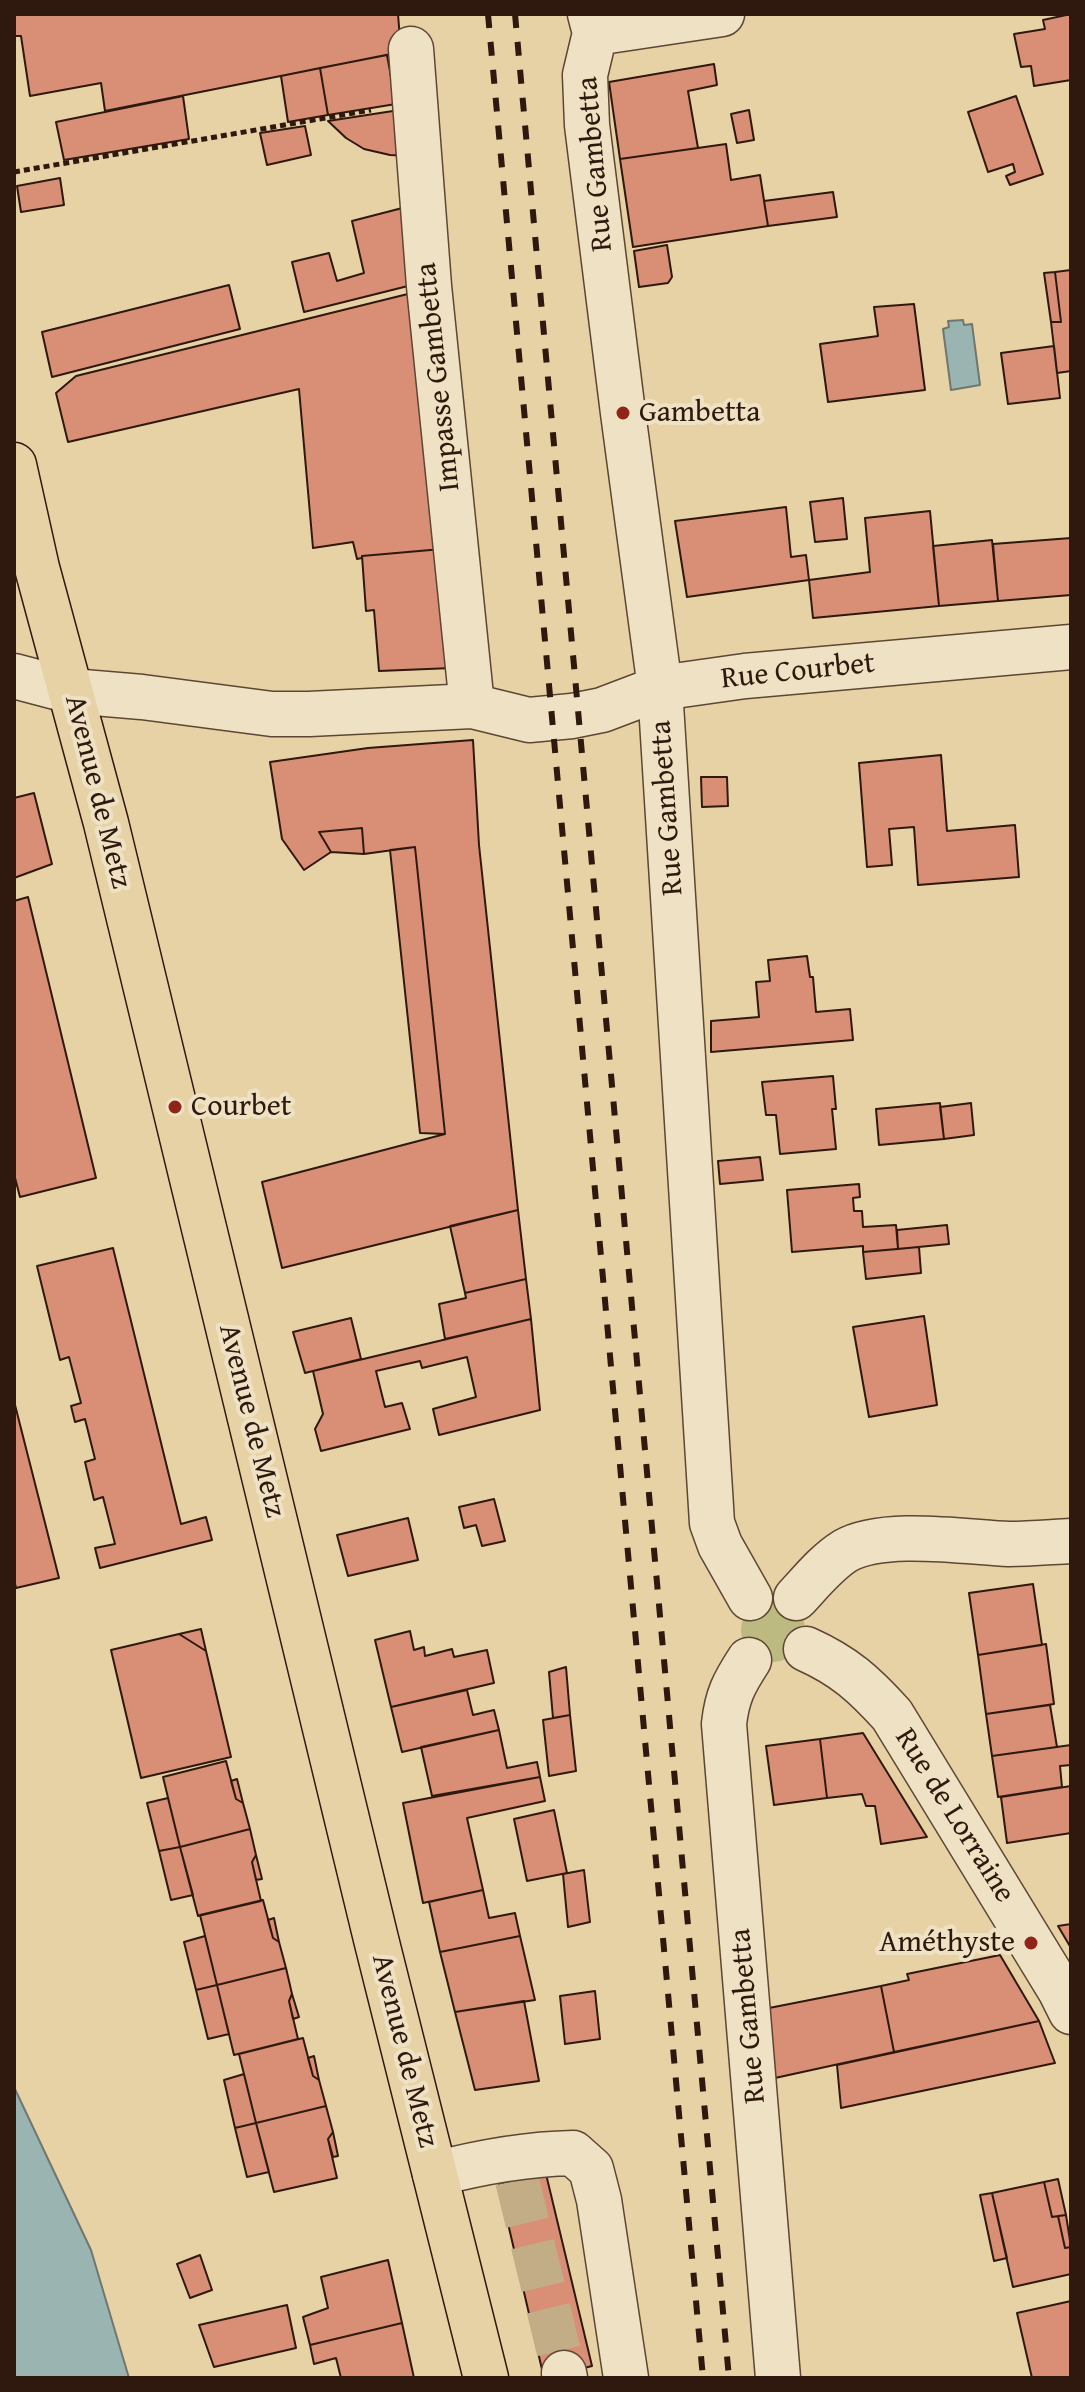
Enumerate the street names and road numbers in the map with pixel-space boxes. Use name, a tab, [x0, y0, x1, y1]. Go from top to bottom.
street label: Rue Gambetta	[570, 75, 622, 253]
street label: Impasse Gambetta	[409, 261, 469, 493]
street label: Rue Courbet	[719, 646, 877, 698]
street label: Avenue de Metz	[56, 692, 138, 892]
street label: Rue Gambetta	[644, 719, 692, 897]
street label: Avenue de Metz	[210, 1321, 292, 1521]
street label: Rue de Lorraine	[886, 1722, 1022, 1910]
street label: Rue Gambetta	[723, 1927, 775, 2105]
street label: Avenue de Metz	[363, 1951, 445, 2151]

